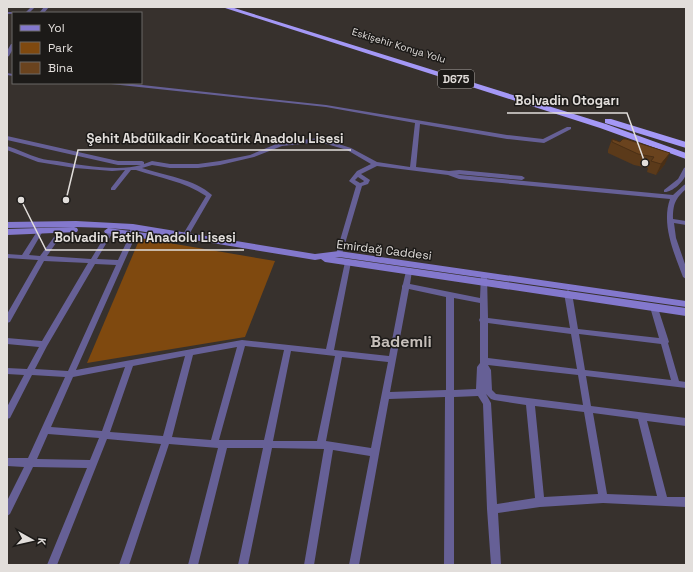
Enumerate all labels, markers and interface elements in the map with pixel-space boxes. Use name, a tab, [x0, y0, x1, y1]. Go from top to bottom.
legend	[12, 12, 142, 84]
text: Yol	[48, 20, 65, 36]
street label: Eskişehir Konya Yolu	[350, 25, 447, 66]
text: Park	[48, 40, 73, 56]
text: Bina	[48, 60, 73, 76]
road number: D675	[438, 70, 474, 88]
callout: Bolvadin Otogarı	[507, 88, 627, 113]
text: Bolvadin Otogarı	[515, 92, 619, 109]
callout: Şehit Abdülkadir Kocatürk Anadolu Lisesi	[78, 125, 351, 150]
text: Şehit Abdülkadir Kocatürk Anadolu Lisesi	[87, 130, 343, 147]
callout: Bolvadin Fatih Anadolu Lisesi	[46, 225, 244, 250]
text: Bolvadin Fatih Anadolu Lisesi	[54, 229, 236, 246]
street label: Emirdağ Caddesi	[335, 236, 433, 264]
district label: Bademli	[370, 331, 432, 352]
north arrow	[12, 520, 52, 560]
text: K	[34, 537, 49, 546]

